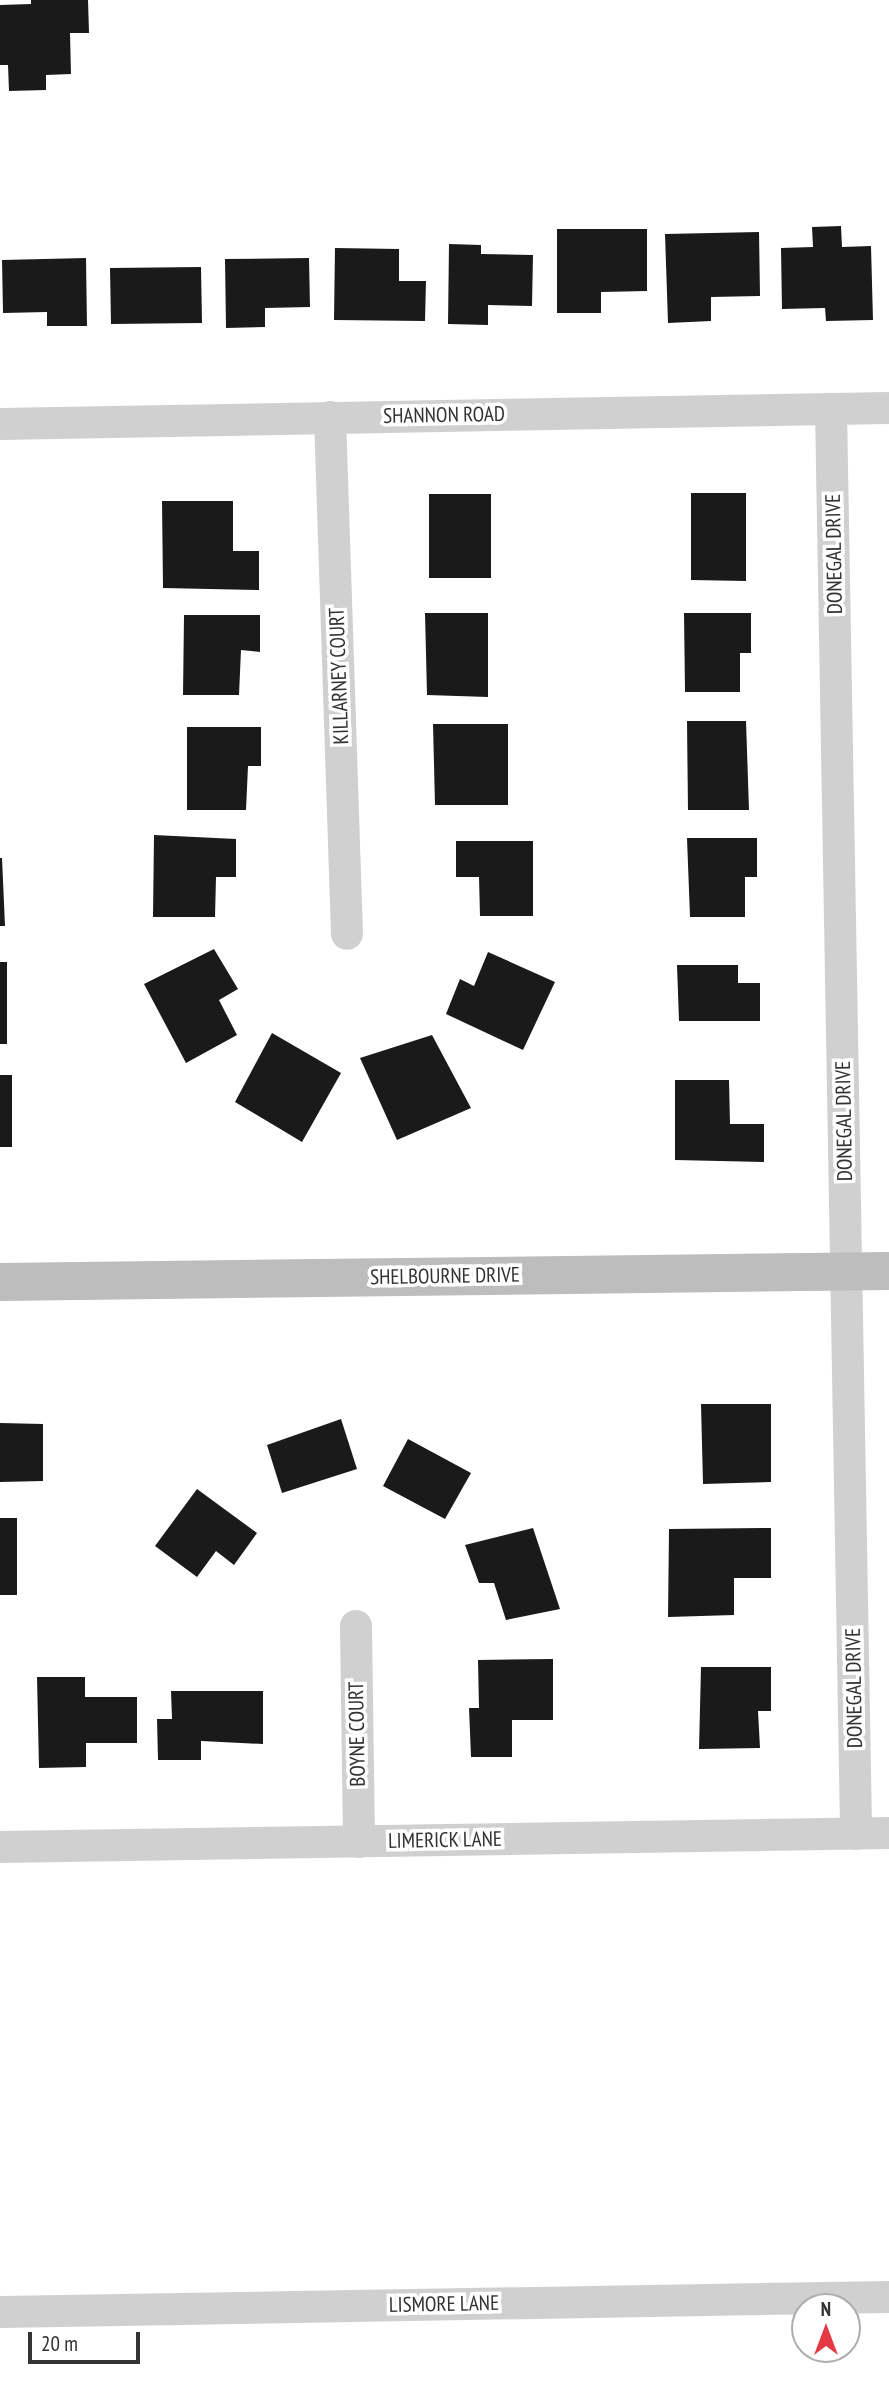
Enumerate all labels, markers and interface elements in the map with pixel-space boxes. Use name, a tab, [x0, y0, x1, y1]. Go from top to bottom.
street label: SHANNON ROAD	[383, 401, 505, 429]
street label: DONEGAL DRIVE	[820, 493, 848, 615]
street label: KILLARNEY COURT	[324, 607, 354, 745]
street label: DONEGAL DRIVE	[830, 1060, 858, 1182]
street label: SHELBOURNE DRIVE	[370, 1262, 520, 1290]
street label: DONEGAL DRIVE	[840, 1627, 868, 1749]
street label: BOYNE COURT	[343, 1681, 371, 1787]
street label: LIMERICK LANE	[388, 1826, 502, 1854]
street label: LISMORE LANE	[389, 2290, 499, 2318]
north arrow	[791, 2293, 861, 2363]
text: N	[821, 2297, 831, 2321]
scale bar	[32, 2318, 144, 2362]
text: 20 m	[41, 2330, 78, 2357]

